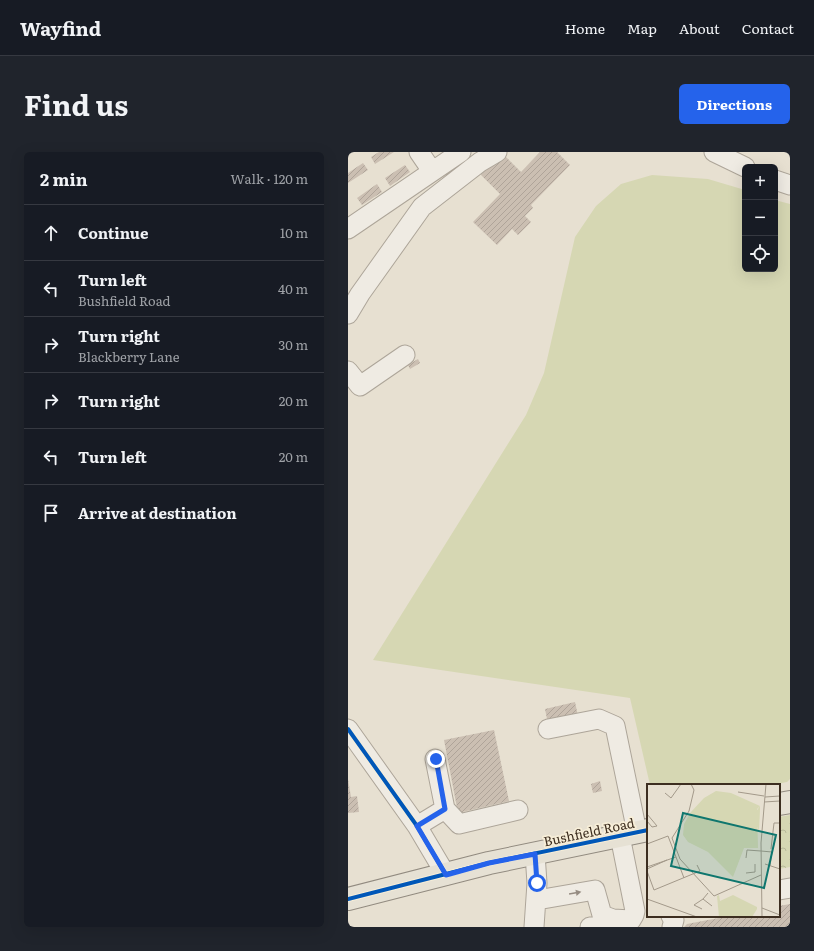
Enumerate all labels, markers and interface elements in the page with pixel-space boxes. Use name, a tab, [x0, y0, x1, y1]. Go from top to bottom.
text: Wayfind	[20, 14, 101, 42]
text: Home	[565, 18, 605, 38]
text: Map	[627, 18, 657, 38]
text: About	[679, 18, 720, 38]
text: Contact	[742, 18, 794, 38]
text: Find us	[24, 83, 128, 125]
button: Directions	[679, 84, 790, 124]
map controls	[742, 164, 778, 272]
button: +	[742, 164, 778, 200]
text: 2 min	[40, 166, 88, 191]
text: Walk · 120 m	[231, 169, 308, 188]
button: −	[742, 200, 778, 236]
text: Continue	[78, 221, 148, 244]
icon: ahead	[40, 222, 62, 244]
text: 10 m	[280, 223, 308, 242]
button: locate	[742, 236, 778, 272]
text: Turn left	[78, 268, 147, 291]
icon: left	[40, 278, 62, 300]
text: 40 m	[278, 279, 308, 298]
text: Bushfield Road	[78, 291, 171, 310]
text: Turn right	[78, 324, 160, 347]
icon: right	[40, 334, 62, 356]
text: 30 m	[278, 335, 308, 354]
text: Blackberry Lane	[78, 347, 180, 366]
text: Turn right	[78, 389, 160, 412]
icon: right	[40, 390, 62, 412]
text: 20 m	[279, 391, 308, 410]
text: Turn left	[78, 445, 147, 468]
icon: left	[40, 446, 62, 468]
text: 20 m	[279, 447, 308, 466]
text: Arrive at destination	[78, 501, 237, 524]
icon: arrive	[40, 502, 62, 524]
route end	[427, 750, 445, 768]
inset map	[647, 784, 780, 917]
street label: Bushfield Road	[542, 813, 636, 850]
route start	[528, 874, 546, 892]
one-way arrow	[569, 890, 581, 896]

